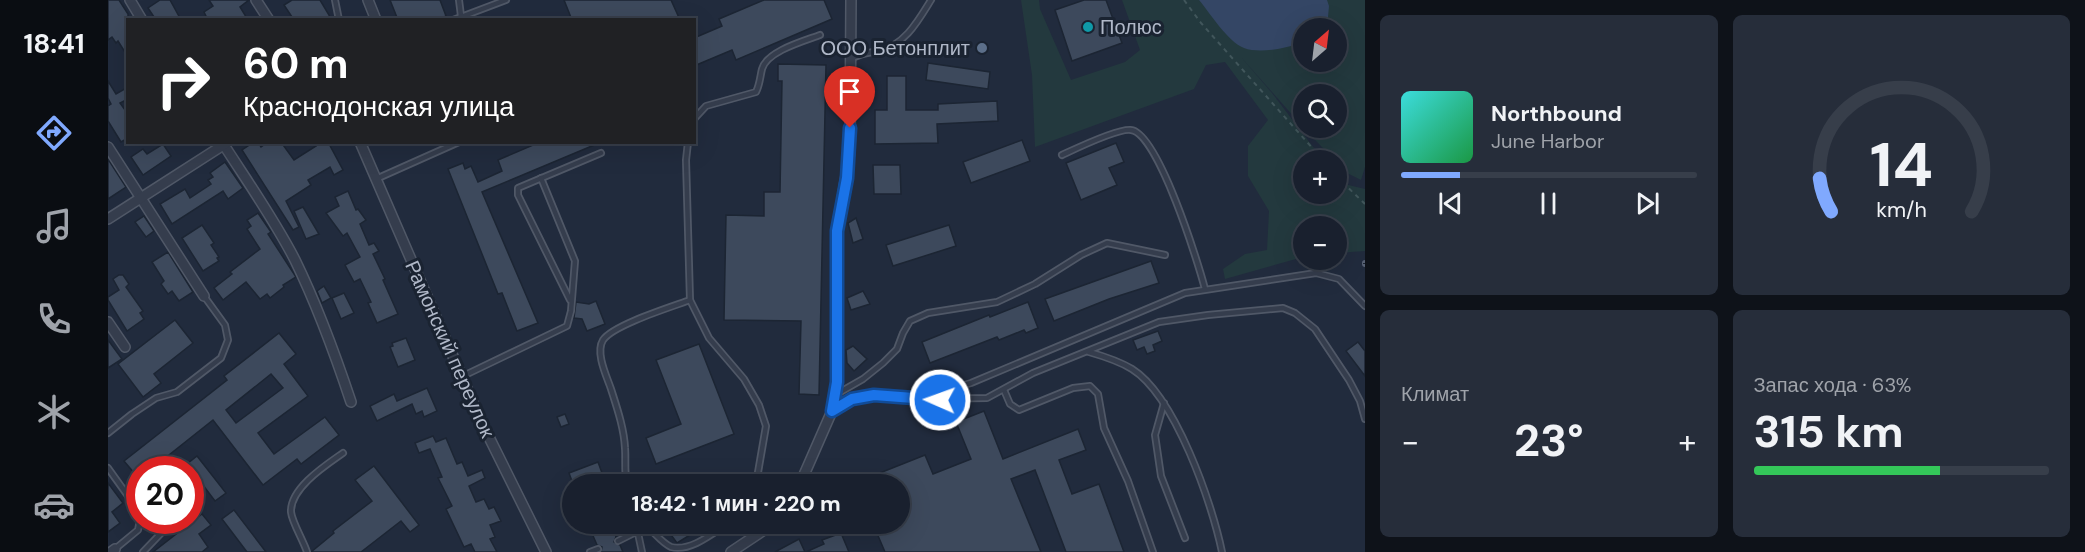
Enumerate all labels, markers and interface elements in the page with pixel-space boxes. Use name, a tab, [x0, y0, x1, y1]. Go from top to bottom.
place label: Полюс	[1100, 14, 1162, 40]
north arrow	[1293, 18, 1347, 72]
map controls	[1293, 18, 1347, 270]
marker: Полюс	[1081, 20, 1095, 34]
text: 18:41	[23, 26, 85, 61]
place label: ООО Бетонплит	[820, 35, 970, 61]
text: 60 m	[243, 36, 349, 91]
marker: ООО Бетонплит	[975, 41, 989, 55]
icon: right	[144, 42, 222, 120]
pin	[824, 66, 875, 128]
icon: arrive	[833, 75, 866, 108]
button: search	[1293, 84, 1347, 138]
text: Краснодонская улица	[243, 89, 514, 124]
text: Northbound	[1491, 99, 1622, 128]
icon: directions	[33, 112, 75, 154]
text: 14	[1870, 124, 1933, 205]
text: June Harbor	[1491, 128, 1604, 154]
button: +	[1293, 150, 1347, 204]
icon: previous	[1434, 187, 1467, 220]
icon: pause	[1532, 187, 1565, 220]
icon: next	[1631, 187, 1664, 220]
text: km/h	[1876, 197, 1927, 225]
icon: music	[33, 205, 75, 247]
button: −	[1293, 216, 1347, 270]
street label: Рамонский переулок	[399, 256, 501, 442]
icon: phone	[33, 298, 75, 340]
position arrow	[908, 368, 972, 432]
text: Запас хода · 63%	[1754, 372, 1912, 398]
text: Климат	[1401, 381, 1469, 407]
icon: climate	[33, 391, 75, 433]
text: 315 km	[1754, 402, 1904, 461]
text: 23°	[1514, 411, 1583, 470]
text: −	[1401, 420, 1419, 463]
text: +	[1678, 420, 1697, 463]
speed limit sign: 20	[126, 456, 204, 534]
icon: car	[33, 484, 75, 526]
text: 18:42 · 1 мин · 220 m	[631, 489, 841, 518]

